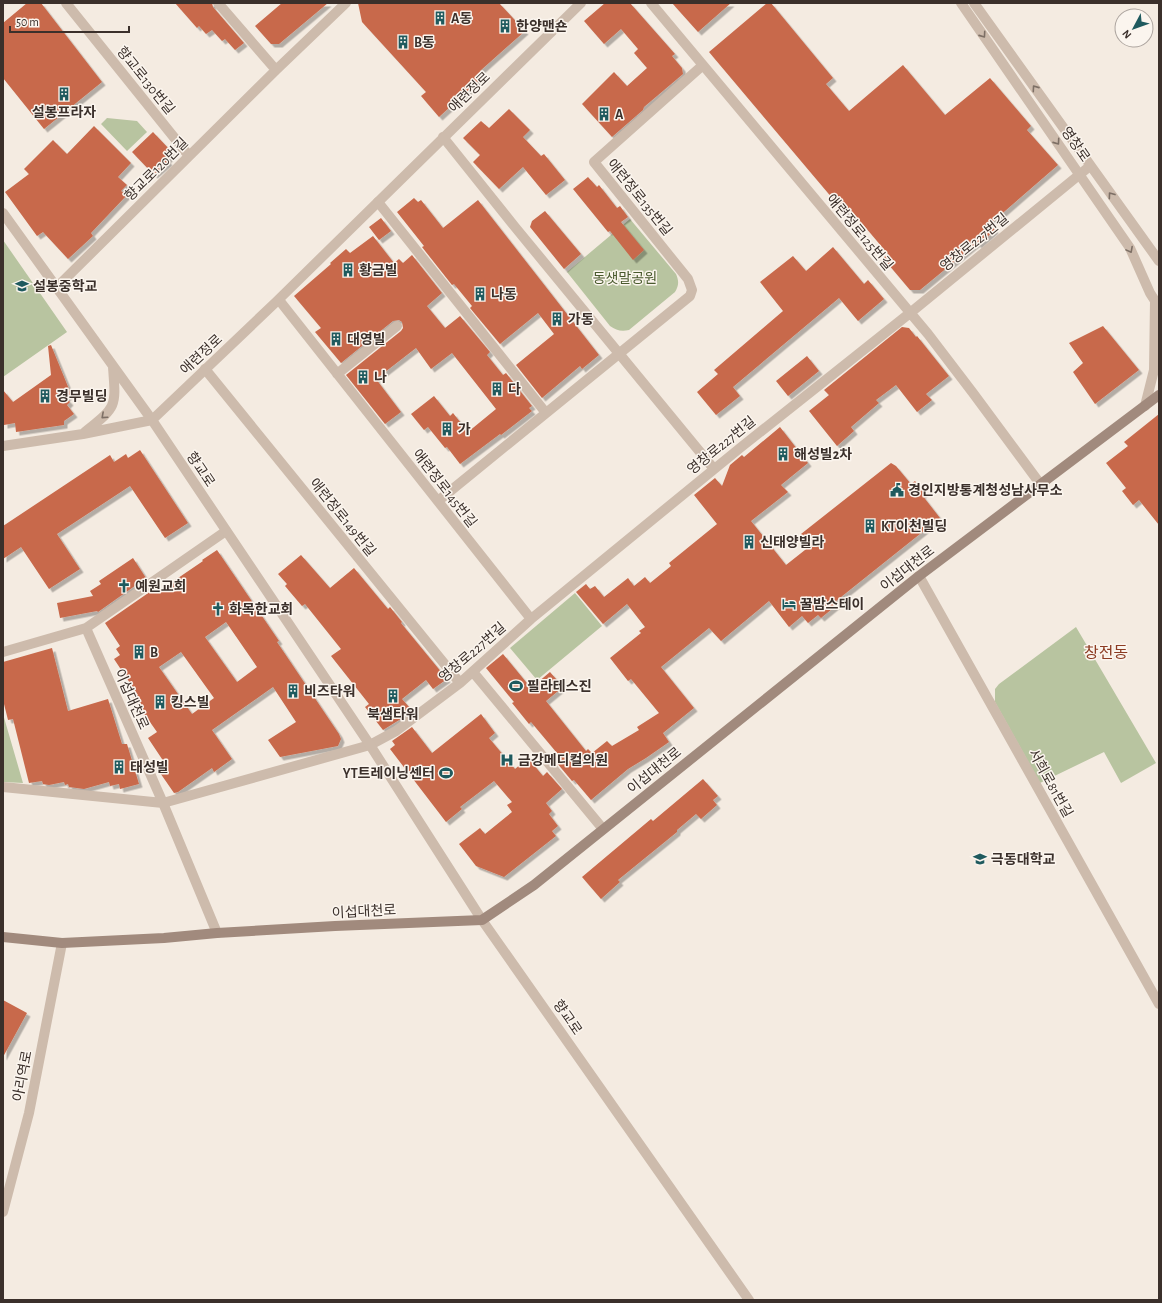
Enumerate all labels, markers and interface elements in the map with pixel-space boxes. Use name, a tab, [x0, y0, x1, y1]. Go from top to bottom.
scale bar	[10, 8, 129, 34]
north arrow	[1114, 8, 1154, 48]
building icon: A동	[432, 10, 448, 26]
place label: A동	[451, 12, 472, 26]
text: 50 m	[16, 16, 39, 28]
building icon: 한양맨숀	[497, 18, 513, 34]
place label: 한양맨숀	[516, 18, 568, 34]
text: N	[1120, 28, 1133, 41]
one-way arrow	[978, 31, 986, 38]
building icon: B동	[395, 34, 411, 50]
place label: B동	[414, 36, 435, 50]
street label: 향교로130번길	[114, 44, 177, 117]
street label: 애련정로	[446, 69, 493, 116]
building icon: 설봉프라자	[56, 86, 72, 102]
one-way arrow	[1033, 86, 1040, 93]
place label: 설봉프라자	[32, 105, 96, 120]
building icon: A	[596, 106, 612, 122]
place label: A	[615, 108, 624, 122]
street label: 영창로	[1058, 124, 1093, 165]
street label: 향교로120번길	[122, 135, 191, 204]
one-way arrow	[1052, 138, 1060, 145]
street label: 애련정로135번길	[604, 156, 675, 238]
street label: 애련정로125번길	[824, 191, 896, 273]
one-way arrow	[1108, 192, 1116, 199]
street label: 영창로227번길	[937, 210, 1011, 274]
one-way arrow	[1126, 245, 1133, 253]
building icon: 황금빌	[340, 262, 356, 278]
place label: 황금빌	[359, 262, 398, 278]
park label: 동샛말공원	[593, 271, 657, 286]
school or university icon: 설봉중학교	[14, 278, 30, 294]
place label: 설봉중학교	[33, 278, 98, 294]
building icon: 나동	[472, 286, 488, 302]
place label: 나동	[491, 287, 517, 302]
building icon: 가동	[549, 311, 565, 327]
place label: 가동	[568, 312, 594, 327]
street label: 애련정로	[177, 331, 225, 377]
building icon: 대영빌	[328, 331, 344, 347]
place label: 대영빌	[347, 332, 386, 347]
building icon: 나	[355, 369, 371, 385]
place label: 나	[374, 370, 387, 385]
building icon: 다	[489, 381, 505, 397]
place label: 다	[508, 382, 521, 397]
building icon: 경무빌딩	[37, 388, 53, 404]
place label: 경무빌딩	[56, 389, 108, 404]
one-way arrow	[102, 411, 109, 418]
street label: 영창로227번길	[684, 413, 758, 477]
building icon: 가	[439, 421, 455, 437]
place label: 가	[458, 422, 471, 437]
street label: 애련정로145번길	[410, 446, 480, 530]
building icon: 해성빌2차	[775, 446, 791, 462]
place label: 해성빌2차	[794, 447, 852, 462]
street label: 향교로	[184, 449, 218, 490]
street label: 애련정로149번길	[307, 476, 378, 559]
public building icon: 경인지방통계청성남사무소	[889, 482, 905, 498]
place label: 경인지방통계청성남사무소	[908, 483, 1063, 498]
building icon: KT이천빌딩	[862, 518, 878, 534]
place label: KT이천빌딩	[881, 518, 947, 534]
building icon: 신태양빌라	[741, 534, 757, 550]
place label: 신태양빌라	[760, 535, 825, 550]
street label: 이섭대천로	[877, 542, 937, 594]
church icon: 예원교회	[116, 578, 132, 594]
place label: 예원교회	[135, 579, 187, 594]
hotel icon: 꿀밤스테이	[781, 596, 797, 612]
place label: 꿀밤스테이	[800, 597, 864, 612]
church icon: 화목한교회	[210, 601, 226, 617]
place label: 화목한교회	[229, 601, 293, 617]
street label: 영창로227번길	[436, 619, 509, 685]
building icon: B	[131, 644, 147, 660]
district label: 창전동	[1084, 645, 1128, 661]
place label: B	[150, 646, 158, 660]
street label: 이섭대천로	[112, 666, 152, 732]
sports icon: 필라테스진	[508, 678, 524, 694]
place label: 필라테스진	[527, 679, 591, 694]
building icon: 비즈타워	[285, 683, 301, 699]
place label: 비즈타워	[304, 684, 356, 699]
building icon: 북샘타워	[385, 688, 401, 704]
building icon: 킹스빌	[152, 694, 168, 710]
place label: 킹스빌	[171, 695, 210, 710]
place label: 북샘타워	[367, 707, 419, 722]
street label: 이섭대천로	[624, 743, 684, 796]
street label: 서희로81번길	[1026, 746, 1076, 820]
hospital icon: 금강메디컬의원	[499, 752, 515, 768]
place label: 금강메디컬의원	[518, 753, 608, 768]
building icon: 태성빌	[111, 759, 127, 775]
place label: 태성빌	[130, 760, 169, 775]
sports icon: YT트레이닝센터	[438, 765, 454, 781]
place label: YT트레이닝센터	[343, 766, 435, 781]
school or university icon: 극동대학교	[972, 851, 988, 867]
place label: 극동대학교	[991, 851, 1056, 867]
street label: 이섭대천로	[331, 901, 397, 921]
street label: 향교로	[550, 997, 585, 1038]
street label: 아리역로	[10, 1049, 35, 1103]

